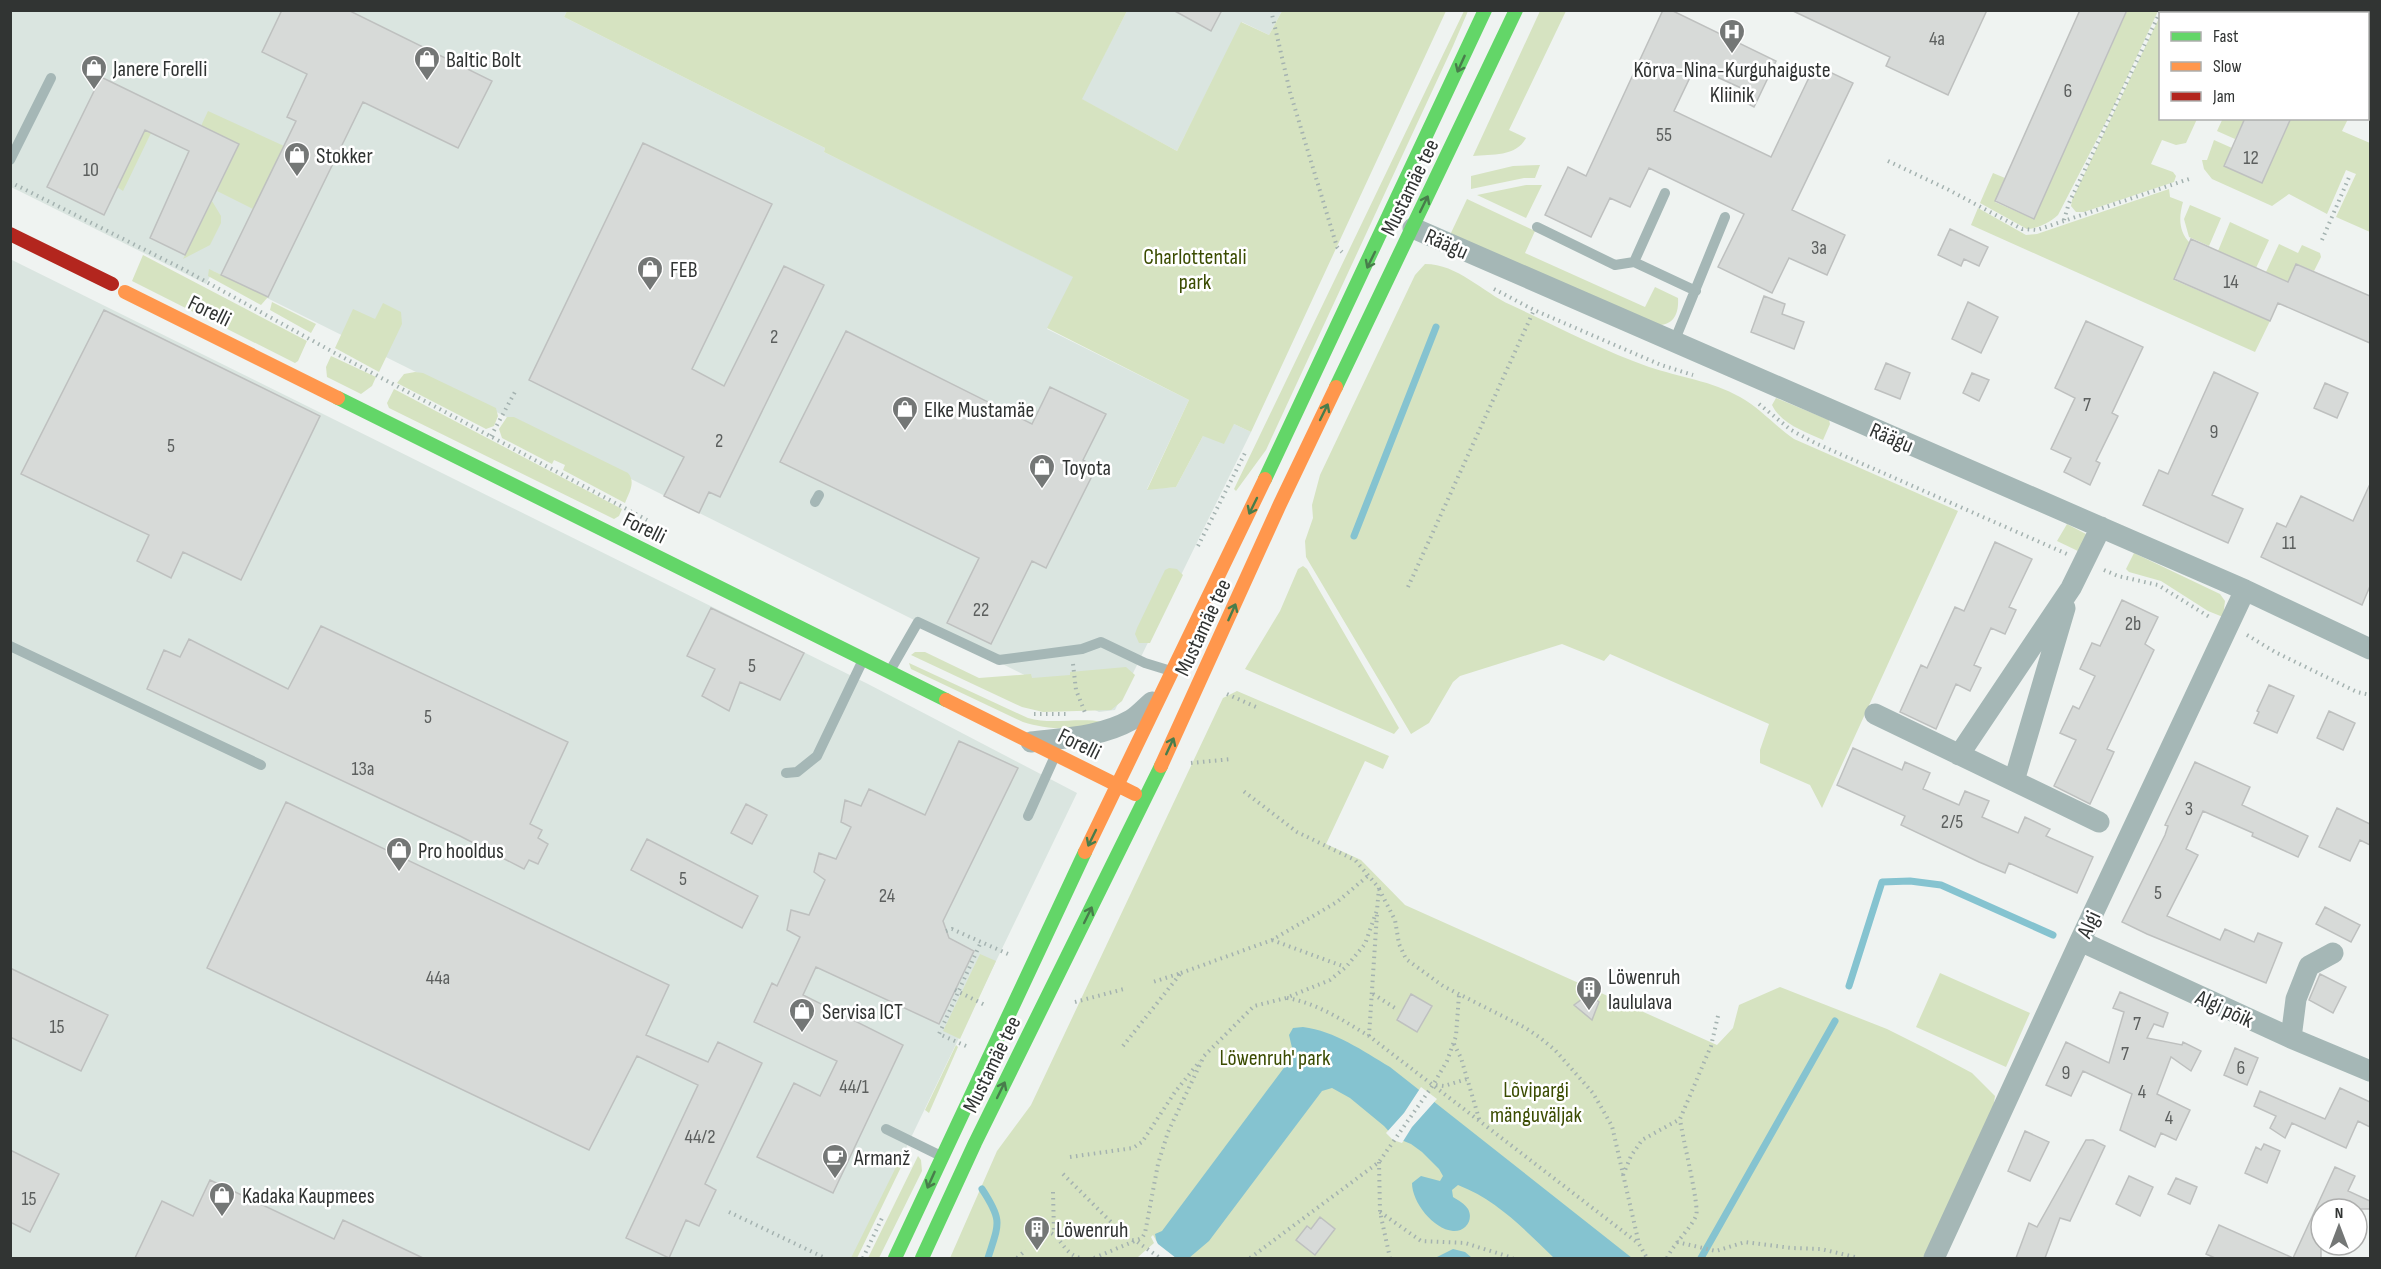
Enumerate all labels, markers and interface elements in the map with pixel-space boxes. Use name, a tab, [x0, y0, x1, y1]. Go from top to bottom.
legend	[2159, 12, 2369, 120]
hospital icon: Kõrva-Nina-Kurguhaiguste Kliinik	[1717, 17, 1747, 55]
text: Fast	[2213, 26, 2239, 47]
house number: 4a	[1929, 27, 1945, 51]
shop icon: Baltic Bolt	[412, 44, 442, 82]
place label: Baltic Bolt	[446, 47, 522, 74]
shop icon: Janere Forelli	[79, 53, 109, 91]
one-way arrow	[1455, 54, 1466, 72]
place label: Janere Forelli	[112, 56, 207, 83]
text: Slow	[2213, 56, 2242, 77]
place label: Kõrva-Nina-Kurguhaiguste Kliinik	[1633, 57, 1831, 109]
house number: 6	[2064, 79, 2072, 103]
text: Jam	[2212, 86, 2235, 107]
house number: 55	[1656, 123, 1672, 147]
street label: Mustamäe tee	[1375, 135, 1445, 240]
shop icon: Stokker	[282, 140, 312, 178]
place label: Stokker	[316, 143, 373, 170]
house number: 12	[2243, 146, 2259, 170]
house number: 10	[83, 158, 99, 182]
one-way arrow	[1419, 196, 1431, 214]
street label: Räägu	[1420, 223, 1472, 266]
house number: 3a	[1811, 236, 1827, 260]
park label: Charlottentali park	[1143, 244, 1247, 296]
one-way arrow	[1364, 251, 1376, 269]
shop icon: FEB	[635, 254, 665, 292]
place label: FEB	[670, 257, 698, 284]
house number: 14	[2223, 270, 2239, 294]
street label: Forelli	[183, 289, 235, 333]
house number: 2	[770, 325, 778, 349]
house number: 7	[2083, 393, 2091, 417]
shop icon: Elke Mustamäe	[890, 394, 920, 432]
place label: Elke Mustamäe	[924, 397, 1034, 424]
one-way arrow	[1319, 404, 1331, 422]
street label: Räägu	[1866, 417, 1917, 460]
house number: 9	[2210, 420, 2218, 444]
house number: 2	[715, 429, 723, 453]
house number: 5	[167, 434, 175, 458]
shop icon: Toyota	[1027, 452, 1057, 490]
place label: Toyota	[1062, 455, 1111, 482]
one-way arrow	[1246, 497, 1258, 515]
street label: Forelli	[618, 506, 670, 550]
house number: 11	[2282, 531, 2296, 555]
street label: Mustamäe tee	[1169, 575, 1238, 681]
house number: 22	[973, 598, 989, 622]
one-way arrow	[1228, 603, 1239, 621]
house number: 2b	[2125, 612, 2141, 636]
house number: 5	[748, 654, 756, 678]
house number: 5	[424, 705, 432, 729]
street label: Forelli	[1053, 722, 1105, 766]
one-way arrow	[1165, 737, 1177, 755]
house number: 13a	[351, 757, 375, 781]
house number: 3	[2185, 797, 2193, 821]
house number: 2/5	[1941, 810, 1963, 834]
one-way arrow	[1086, 828, 1098, 846]
shop icon: Pro hooldus	[384, 835, 414, 873]
place label: Pro hooldus	[418, 838, 504, 865]
house number: 5	[679, 867, 687, 891]
house number: 5	[2154, 881, 2162, 905]
house number: 24	[879, 884, 895, 908]
one-way arrow	[1083, 907, 1094, 925]
street label: Algi	[2071, 907, 2107, 943]
place label: Löwenruh laululava	[1608, 964, 1680, 1016]
house number: 44a	[426, 966, 450, 990]
building icon: Löwenruh laululava	[1574, 974, 1604, 1012]
street label: Algi põik	[2190, 984, 2258, 1035]
shop icon: Servisa ICT	[787, 996, 817, 1034]
place label: Servisa ICT	[822, 999, 903, 1026]
street label: Mustamäe tee	[957, 1012, 1027, 1117]
house number: 7	[2133, 1012, 2141, 1036]
house number: 15	[49, 1015, 65, 1039]
house number: 7	[2121, 1042, 2129, 1066]
park label: Löwenruh' park	[1220, 1045, 1331, 1072]
house number: 6	[2237, 1056, 2245, 1080]
house number: 9	[2062, 1061, 2070, 1085]
house number: 44/1	[839, 1075, 869, 1099]
park label: Lõvipargi mänguväljak	[1490, 1077, 1583, 1129]
house number: 4	[2138, 1080, 2146, 1104]
one-way arrow	[996, 1082, 1008, 1100]
house number: 4	[2165, 1106, 2173, 1130]
house number: 44/2	[685, 1125, 715, 1149]
cafe icon: Armanž	[820, 1142, 850, 1180]
place label: Armanž	[853, 1145, 910, 1172]
one-way arrow	[924, 1171, 936, 1189]
shop icon: Kadaka Kaupmees	[207, 1180, 237, 1218]
place label: Kadaka Kaupmees	[242, 1183, 375, 1210]
house number: 15	[21, 1187, 37, 1211]
north arrow	[2309, 1197, 2369, 1257]
text: N	[2335, 1204, 2343, 1223]
building icon: Löwenruh	[1022, 1214, 1052, 1252]
place label: Löwenruh	[1056, 1217, 1128, 1244]

